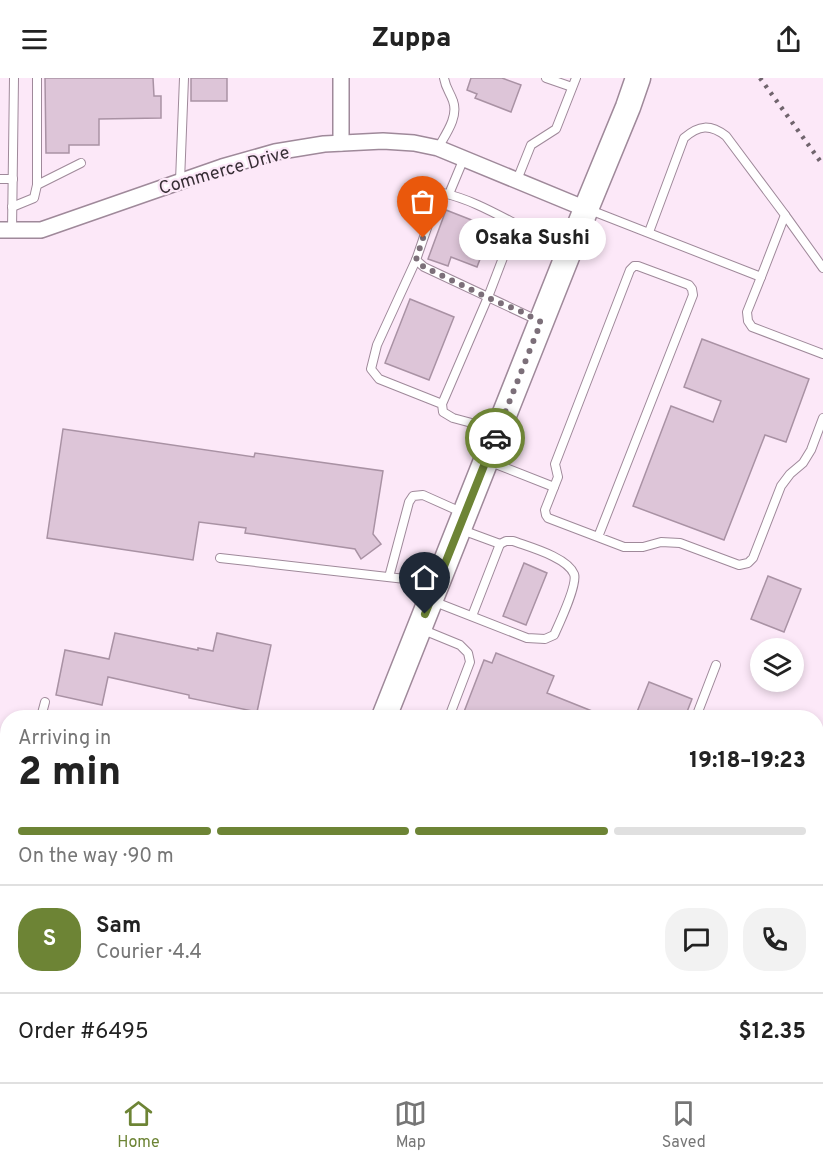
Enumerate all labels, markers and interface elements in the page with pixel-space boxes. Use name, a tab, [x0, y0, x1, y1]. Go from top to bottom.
text: Zuppa	[372, 22, 451, 56]
icon: menu	[18, 23, 51, 56]
icon: share	[772, 23, 805, 56]
street label: Commerce Drive	[156, 142, 292, 201]
pin	[397, 176, 448, 238]
icon: bag	[406, 185, 439, 218]
callout: Osaka Sushi	[459, 217, 606, 259]
text: Osaka Sushi	[475, 226, 590, 252]
courier	[465, 408, 525, 468]
icon: car	[479, 422, 512, 455]
pin	[399, 552, 450, 614]
icon: home	[408, 561, 441, 594]
map controls	[750, 638, 804, 692]
button: layers	[750, 638, 804, 692]
text: Arriving in	[18, 726, 111, 752]
text: 19:18–19:23	[689, 748, 806, 775]
text: 2 min	[18, 750, 121, 799]
text: On the way · 90 m	[18, 844, 174, 870]
button: chat	[665, 908, 728, 971]
button: phone	[743, 908, 806, 971]
text: Sam	[96, 913, 141, 940]
text: S	[43, 926, 56, 953]
text: Courier · 4.4	[96, 940, 202, 966]
text: Order #6495	[18, 1019, 149, 1046]
text: $12.35	[738, 1019, 806, 1046]
tab: Home	[117, 1097, 160, 1153]
tab: Map	[394, 1097, 427, 1153]
tab: Saved	[662, 1097, 706, 1153]

